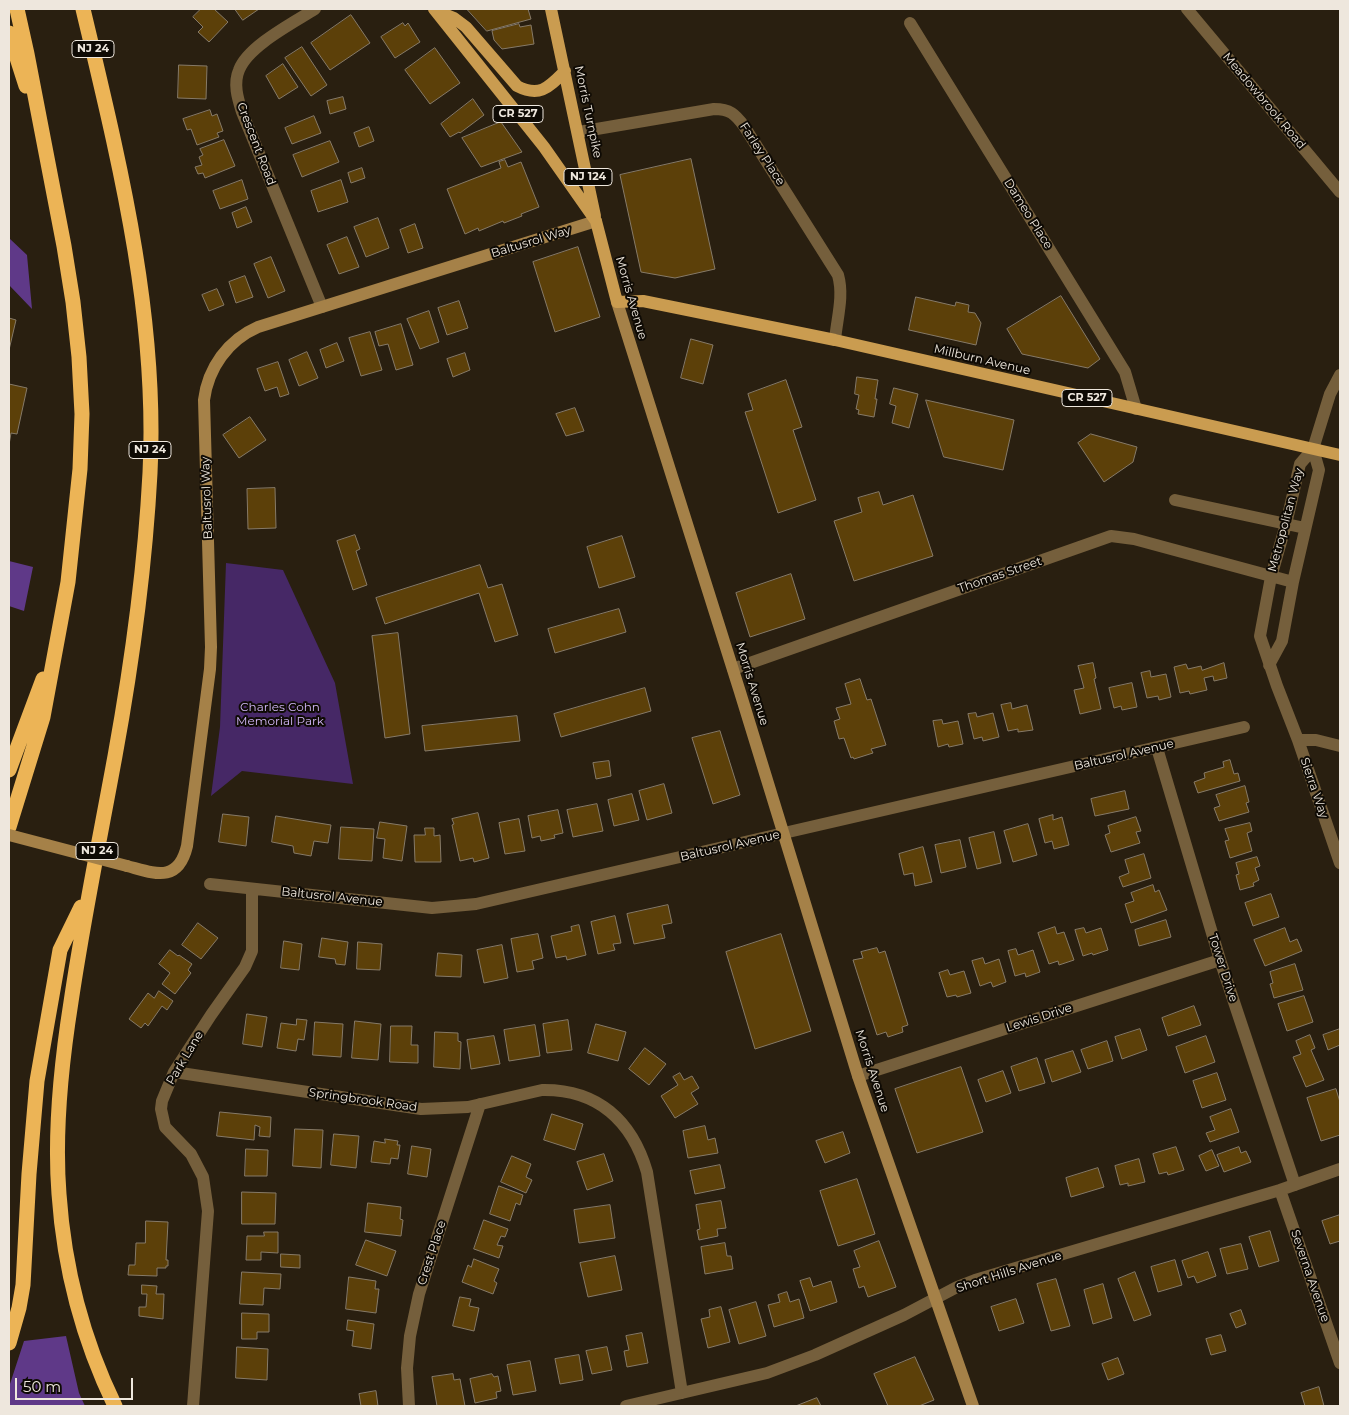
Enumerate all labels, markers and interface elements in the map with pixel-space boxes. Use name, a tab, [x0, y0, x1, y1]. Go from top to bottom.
road number: NJ 24	[72, 41, 114, 58]
street label: Meadowbrook Road	[1220, 50, 1308, 152]
street label: Morris Turnpike	[571, 65, 605, 159]
street label: Crescent Road	[234, 100, 278, 188]
road number: CR 527	[493, 106, 543, 122]
street label: Farley Place	[736, 120, 788, 188]
road number: NJ 124	[564, 168, 612, 186]
street label: Dameo Place	[1001, 176, 1055, 252]
street label: Baltusrol Way	[489, 223, 573, 261]
street label: Morris Avenue	[612, 255, 650, 341]
street label: Millburn Avenue	[932, 342, 1032, 378]
road number: CR 527	[1062, 389, 1112, 406]
road number: NJ 24	[129, 442, 171, 458]
street label: Baltusrol Way	[198, 456, 216, 540]
street label: Metropolitan Way	[1265, 467, 1307, 573]
street label: Thomas Street	[956, 554, 1044, 596]
street label: Morris Avenue	[733, 641, 771, 727]
park label: Charles Cohn Memorial Park	[236, 700, 324, 728]
street label: Baltusrol Avenue	[1073, 737, 1175, 773]
street label: Sierra Way	[1297, 756, 1331, 820]
street label: Baltusrol Avenue	[679, 828, 781, 864]
road number: NJ 24	[76, 842, 118, 859]
street label: Baltusrol Avenue	[281, 885, 383, 909]
street label: Tower Drive	[1205, 932, 1241, 1004]
street label: Lewis Drive	[1004, 1001, 1074, 1035]
street label: Morris Avenue	[852, 1028, 892, 1114]
street label: Park Lane	[163, 1029, 207, 1087]
street label: Springbrook Road	[308, 1085, 418, 1115]
street label: Crest Place	[415, 1219, 449, 1287]
street label: Severna Avenue	[1287, 1228, 1333, 1324]
street label: Short Hills Avenue	[955, 1248, 1063, 1296]
scale bar	[18, 1368, 135, 1400]
text: 50 m	[23, 1377, 61, 1396]

